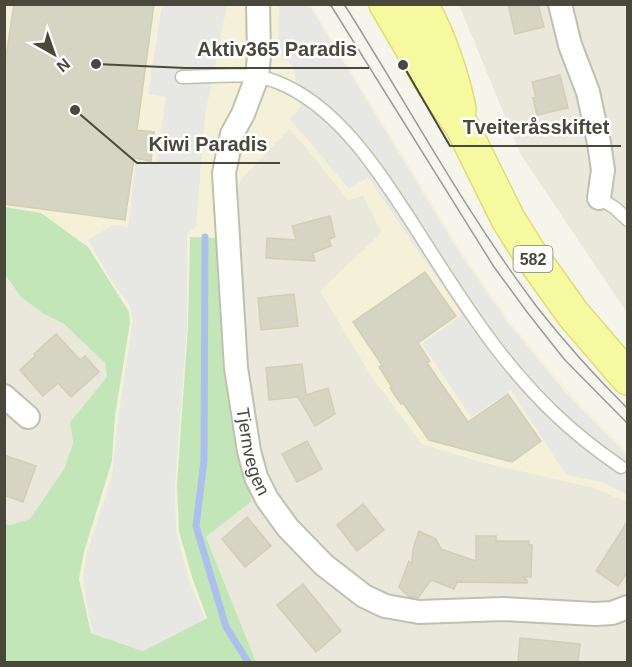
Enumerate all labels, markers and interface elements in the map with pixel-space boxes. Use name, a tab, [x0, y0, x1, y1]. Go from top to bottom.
north arrow	[24, 24, 84, 84]
callout: Aktiv365 Paradis	[185, 30, 369, 68]
text: Aktiv365 Paradis	[197, 38, 357, 60]
text: N	[53, 55, 73, 75]
callout: Tveiteråsskiftet	[450, 108, 621, 146]
text: Tveiteråsskiftet	[463, 116, 610, 138]
callout: Kiwi Paradis	[137, 125, 280, 163]
text: Kiwi Paradis	[149, 133, 267, 155]
road number: 582	[514, 246, 552, 272]
street label: Tjernvegen	[232, 406, 274, 499]

